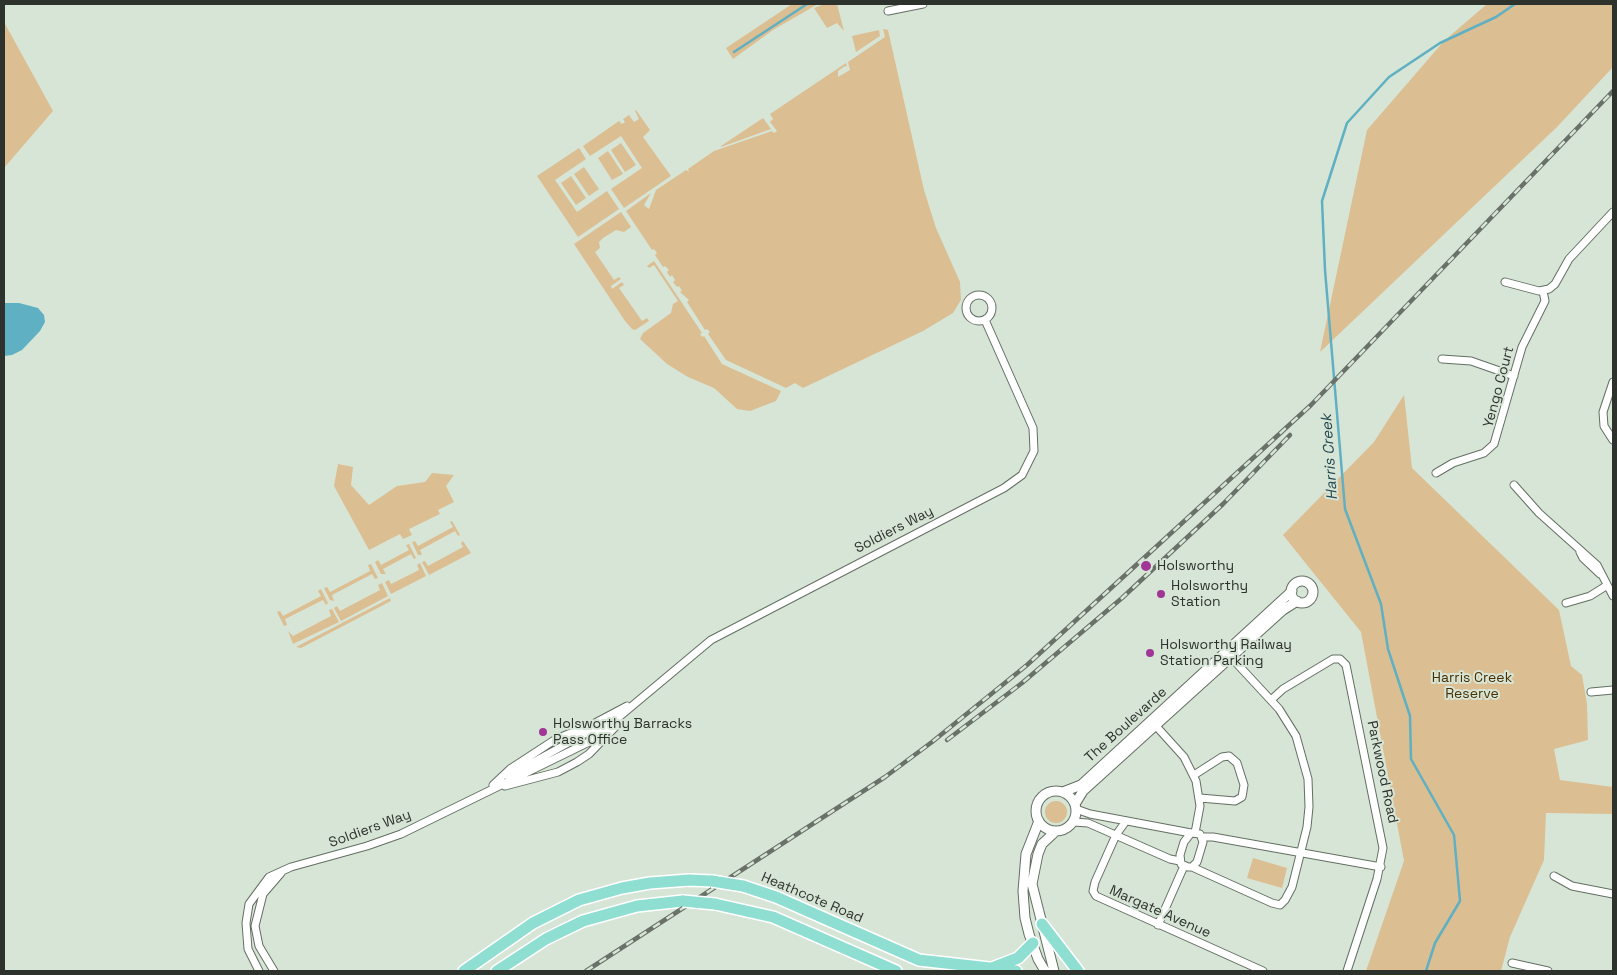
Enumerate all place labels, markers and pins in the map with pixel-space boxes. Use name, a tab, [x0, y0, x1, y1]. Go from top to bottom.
place label: Holsworthy	[1157, 558, 1234, 574]
marker: Holsworthy	[1139, 559, 1153, 573]
place label: Holsworthy Station	[1171, 578, 1248, 610]
marker: Holsworthy Station	[1155, 588, 1167, 600]
place label: Holsworthy Railway Station Parking	[1160, 637, 1292, 670]
marker: Holsworthy Railway Station Parking	[1144, 647, 1156, 659]
place label: Holsworthy Barracks Pass Office	[553, 716, 692, 749]
marker: Holsworthy Barracks Pass Office	[537, 726, 549, 738]

